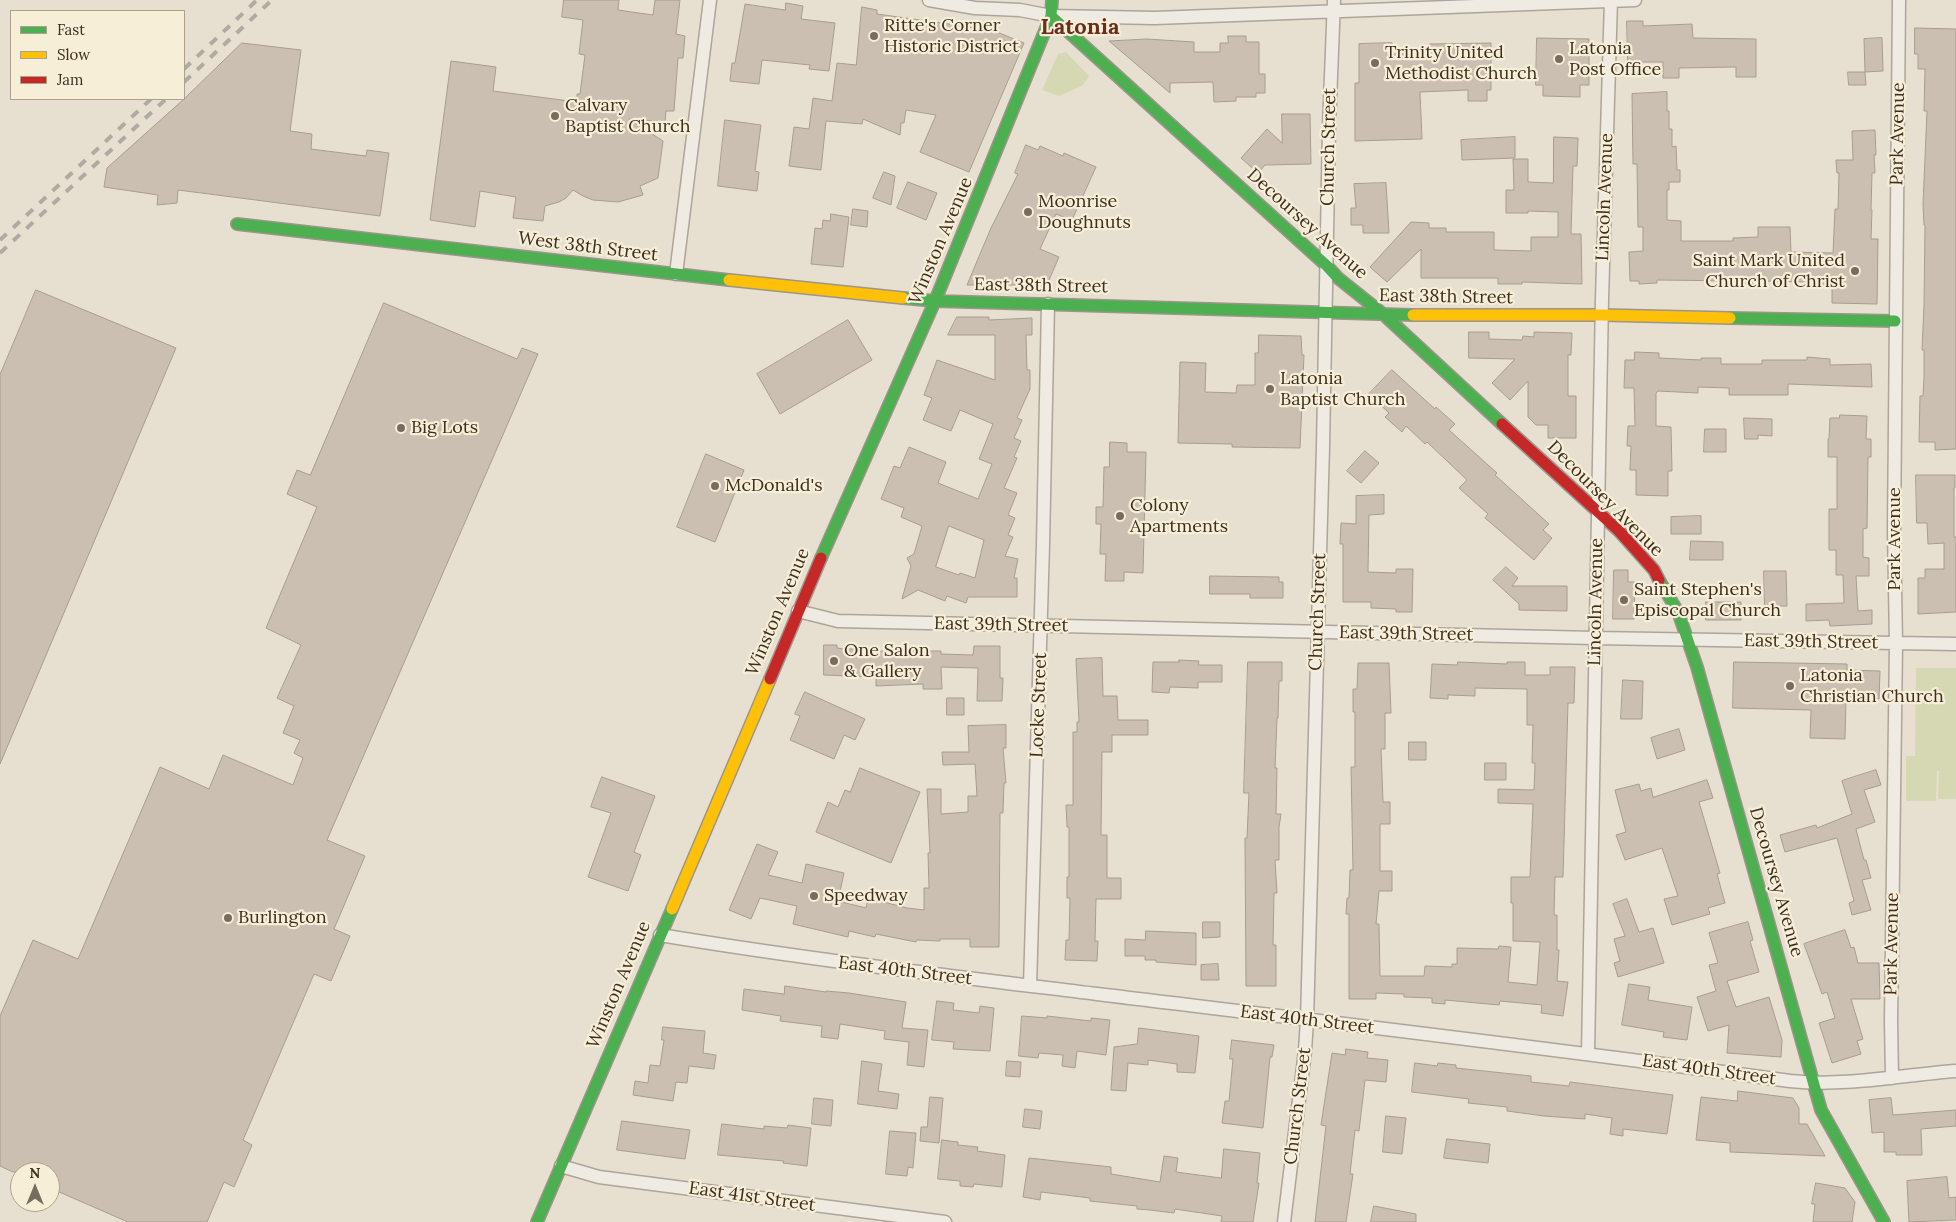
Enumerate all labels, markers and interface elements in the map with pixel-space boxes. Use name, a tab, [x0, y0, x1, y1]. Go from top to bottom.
legend	[10, 10, 185, 100]
place label: Ritte's Corner Historic District	[884, 15, 1019, 58]
district label: Latonia	[1040, 15, 1120, 41]
text: Fast	[57, 20, 85, 39]
marker: Ritte's Corner Historic District	[868, 30, 880, 42]
place label: Latonia Post Office	[1569, 38, 1661, 80]
place label: Trinity United Methodist Church	[1385, 42, 1537, 84]
text: Slow	[57, 45, 90, 64]
marker: Latonia Post Office	[1553, 53, 1565, 65]
marker: Trinity United Methodist Church	[1369, 57, 1381, 69]
text: Jam	[57, 70, 84, 89]
street label: Park Avenue	[1886, 82, 1910, 186]
street label: Church Street	[1317, 88, 1341, 206]
place label: Calvary Baptist Church	[565, 95, 690, 138]
marker: Calvary Baptist Church	[549, 110, 561, 122]
street label: Lincoln Avenue	[1592, 133, 1618, 261]
street label: Decoursey Avenue	[1242, 164, 1372, 284]
street label: Winston Avenue	[904, 174, 978, 308]
place label: Moonrise Doughnuts	[1038, 191, 1131, 233]
marker: Moonrise Doughnuts	[1022, 206, 1034, 218]
street label: West 38th Street	[517, 228, 659, 266]
place label: Saint Mark United Church of Christ	[1693, 250, 1845, 292]
marker: Saint Mark United Church of Christ	[1849, 265, 1861, 277]
street label: East 38th Street	[974, 274, 1108, 298]
street label: East 38th Street	[1379, 285, 1513, 309]
place label: Latonia Baptist Church	[1280, 368, 1405, 410]
marker: Latonia Baptist Church	[1264, 383, 1276, 395]
place label: Big Lots	[411, 417, 478, 439]
marker: Big Lots	[395, 422, 407, 434]
street label: Decoursey Avenue	[1543, 437, 1667, 561]
place label: McDonald's	[725, 475, 823, 497]
marker: McDonald's	[709, 480, 721, 492]
street label: Park Avenue	[1884, 487, 1906, 591]
place label: Colony Apartments	[1130, 495, 1228, 538]
marker: Colony Apartments	[1114, 510, 1126, 522]
street label: Lincoln Avenue	[1584, 538, 1608, 666]
street label: Winston Avenue	[741, 545, 815, 679]
street label: Church Street	[1305, 553, 1331, 671]
place label: Saint Stephen's Episcopal Church	[1634, 579, 1781, 622]
marker: Saint Stephen's Episcopal Church	[1618, 594, 1630, 606]
street label: East 39th Street	[934, 613, 1068, 637]
street label: East 39th Street	[1339, 622, 1473, 646]
street label: East 39th Street	[1744, 630, 1878, 654]
place label: One Salon & Gallery	[844, 640, 930, 682]
street label: Locke Street	[1026, 652, 1052, 758]
marker: One Salon & Gallery	[828, 655, 840, 667]
place label: Latonia Christian Church	[1800, 665, 1944, 708]
marker: Latonia Christian Church	[1784, 680, 1796, 692]
street label: Decoursey Avenue	[1744, 805, 1808, 959]
place label: Speedway	[824, 885, 908, 907]
marker: Speedway	[808, 890, 820, 902]
street label: Park Avenue	[1880, 892, 1904, 996]
place label: Burlington	[238, 907, 327, 929]
marker: Burlington	[222, 912, 234, 924]
street label: Winston Avenue	[582, 918, 656, 1052]
street label: East 40th Street	[837, 952, 973, 990]
street label: East 40th Street	[1239, 1001, 1375, 1039]
street label: Church Street	[1280, 1046, 1316, 1166]
street label: East 40th Street	[1641, 1050, 1777, 1090]
north arrow	[10, 1162, 60, 1212]
text: N	[30, 1164, 40, 1182]
street label: East 41st Street	[687, 1177, 817, 1217]

